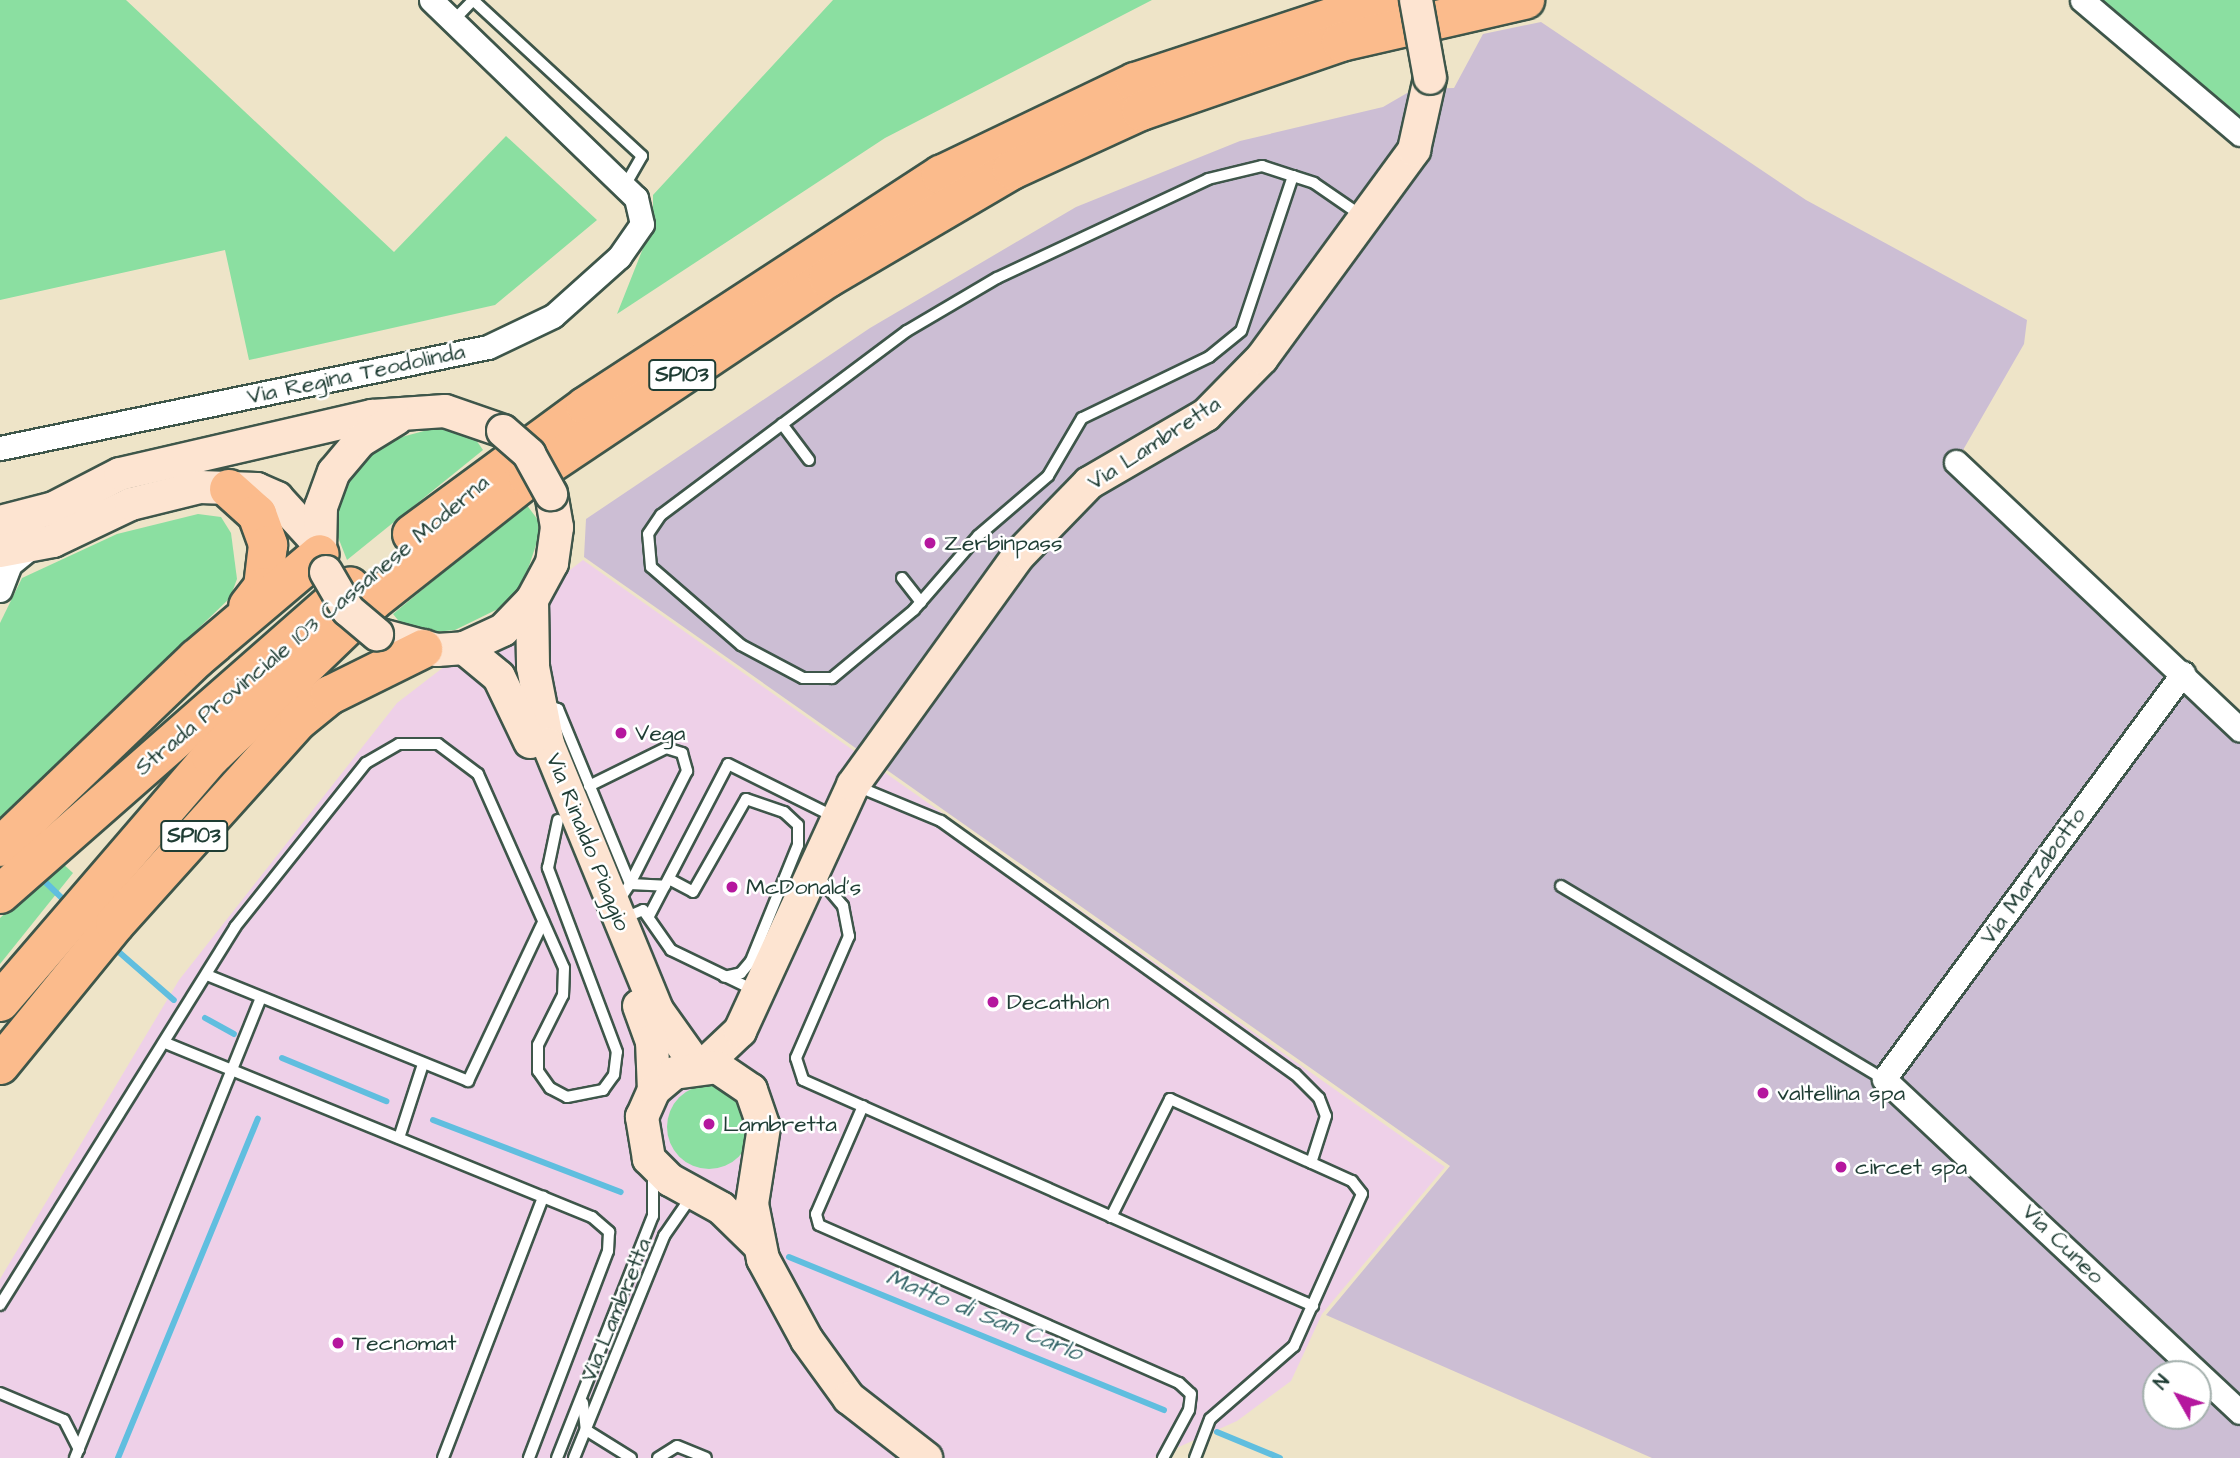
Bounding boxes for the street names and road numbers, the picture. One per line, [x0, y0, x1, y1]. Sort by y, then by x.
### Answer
street label: Via Regina Teodolinda [245, 337, 467, 411]
road number: SP103 [647, 358, 717, 392]
street label: Via Lambretta [1082, 390, 1226, 496]
street label: Strada Provinciale 103 Cassanese Moderna [129, 469, 495, 781]
street label: Via Rinaldo Piaggio [540, 749, 636, 935]
street label: Via Marzabotto [1974, 802, 2092, 950]
road number: SP103 [159, 818, 229, 854]
street label: Via Cuneo [2016, 1198, 2110, 1290]
street label: Via Lambretta [575, 1234, 657, 1386]

